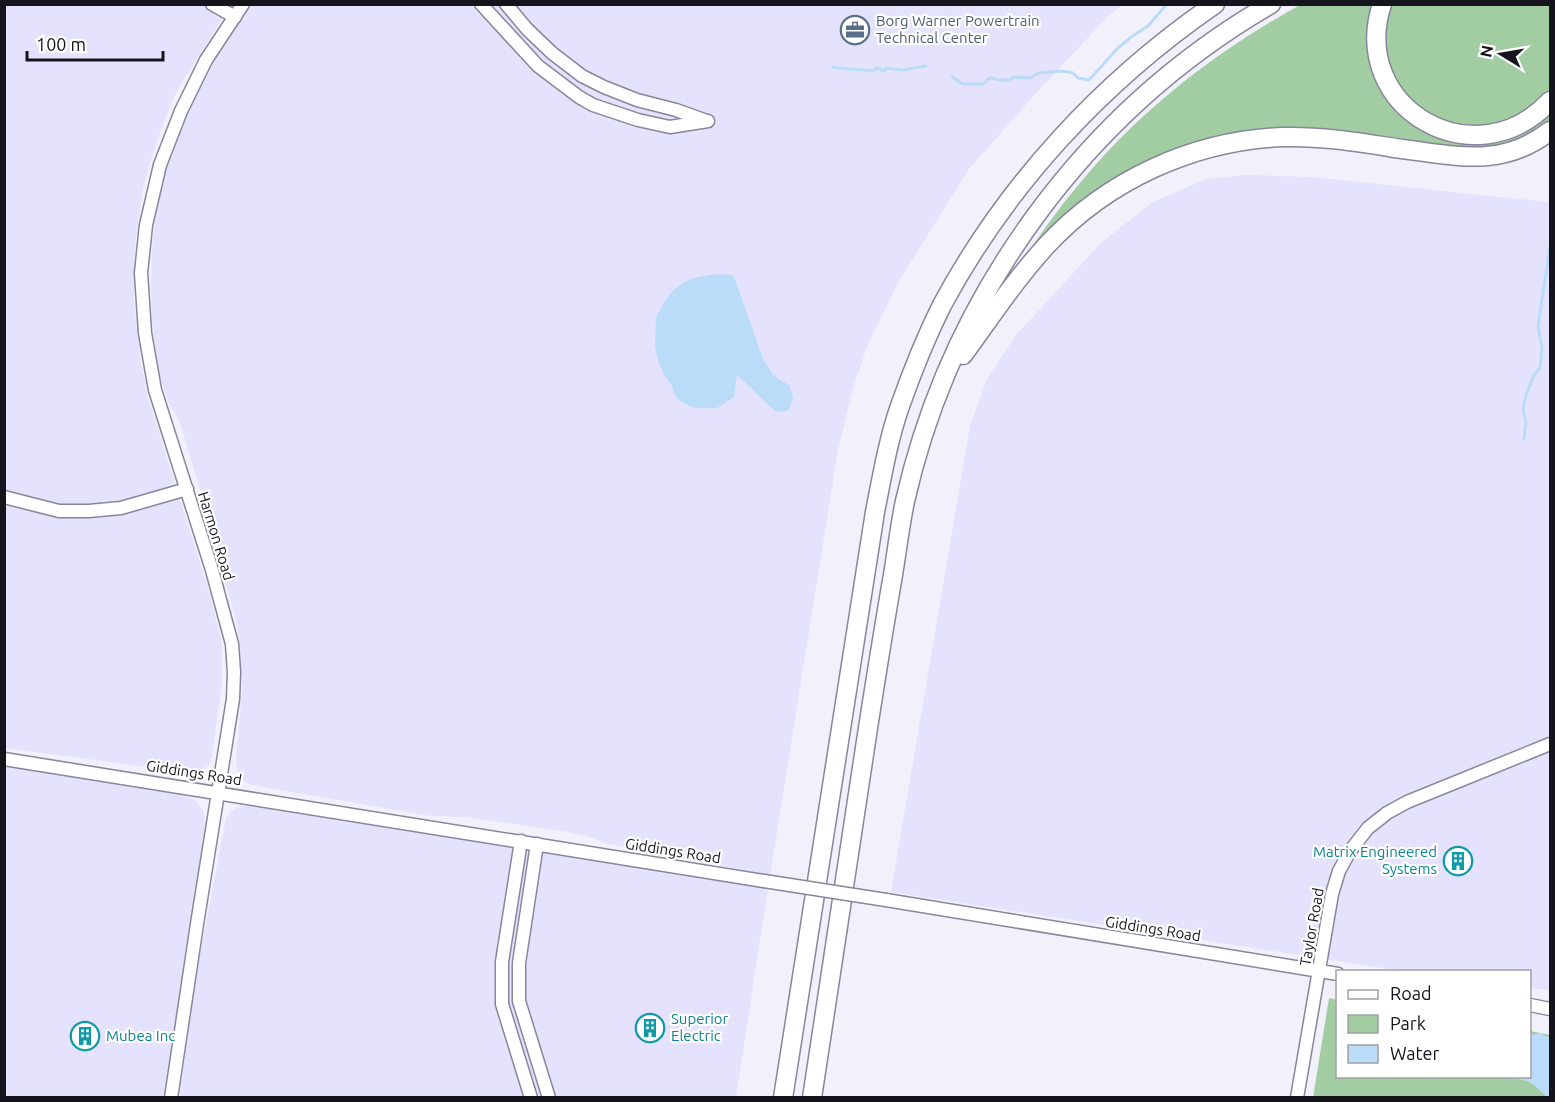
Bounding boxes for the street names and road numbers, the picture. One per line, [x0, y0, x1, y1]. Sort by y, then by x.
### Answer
street label: Harmon Road [195, 489, 238, 582]
street label: Giddings Road [145, 757, 243, 788]
street label: Giddings Road [624, 835, 722, 866]
street label: Taylor Road [1296, 886, 1327, 967]
street label: Giddings Road [1104, 913, 1202, 944]

